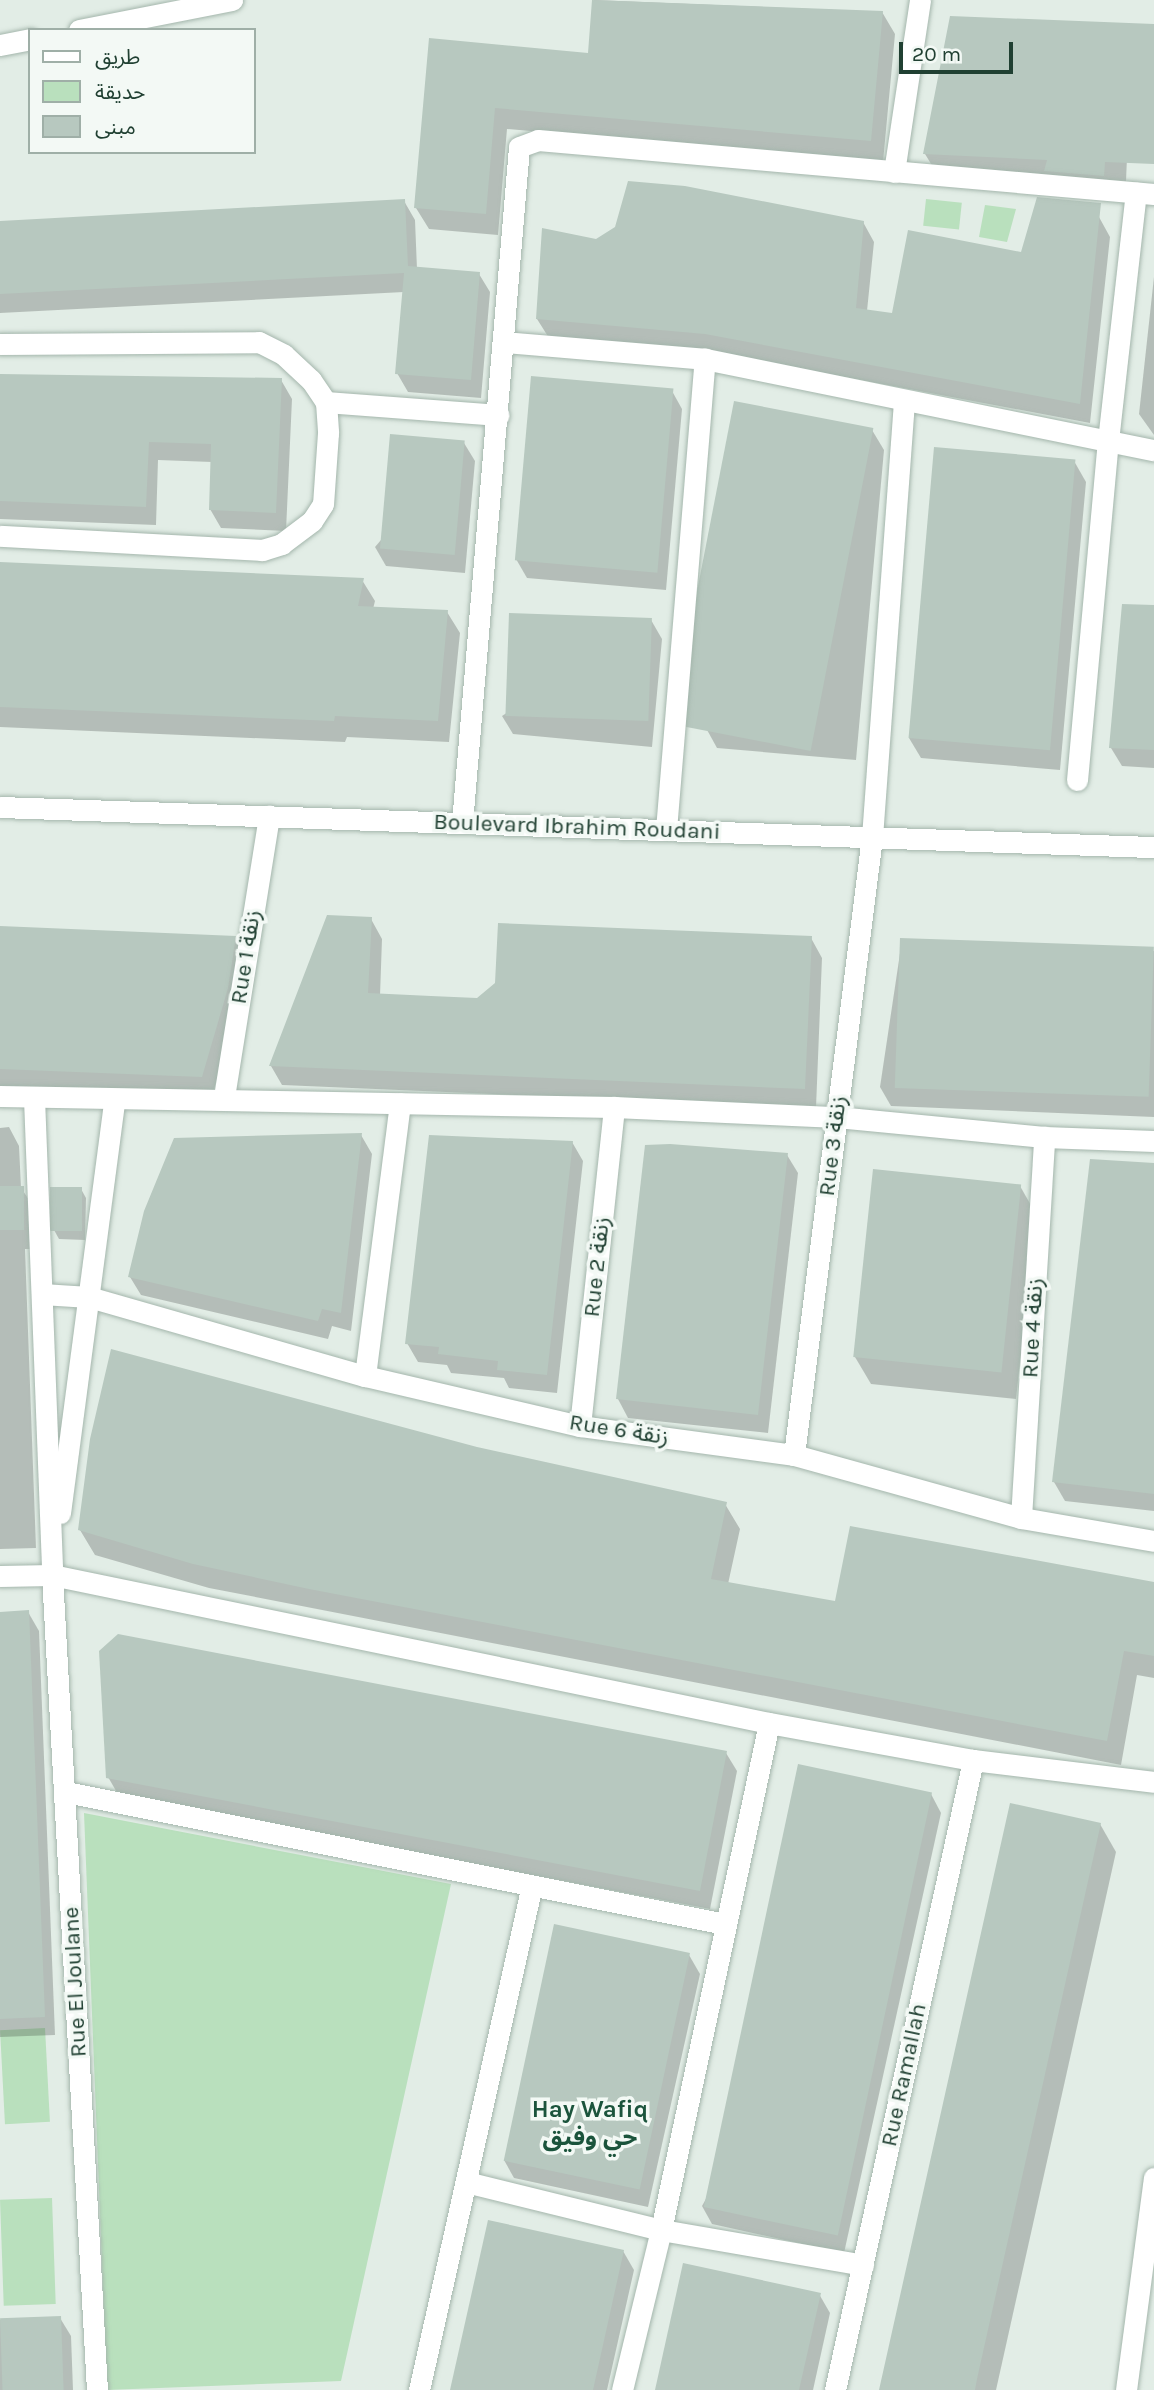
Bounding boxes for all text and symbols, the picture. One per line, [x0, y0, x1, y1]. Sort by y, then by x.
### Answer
legend [28, 28, 256, 154]
scale bar [902, 28, 1016, 72]
text: 20 m [912, 42, 961, 66]
text: طريق [95, 45, 140, 69]
text: حديقة [95, 80, 145, 104]
text: مبنى [95, 115, 136, 139]
street label: Boulevard Ibrahim Roudani [433, 808, 721, 846]
street label: Rue 1 زنقة [225, 908, 267, 1006]
street label: Rue 3 زنقة [813, 1094, 853, 1198]
street label: Rue 2 زنقة [578, 1216, 616, 1318]
street label: Rue 4 زنقة [1017, 1277, 1049, 1379]
street label: Rue 6 زنقة [567, 1409, 671, 1451]
street label: Rue El Joulane [57, 1906, 93, 2058]
street label: Rue Ramallah [875, 2001, 933, 2149]
district label: Hay Wafiq حي وفيق [532, 2096, 648, 2152]

